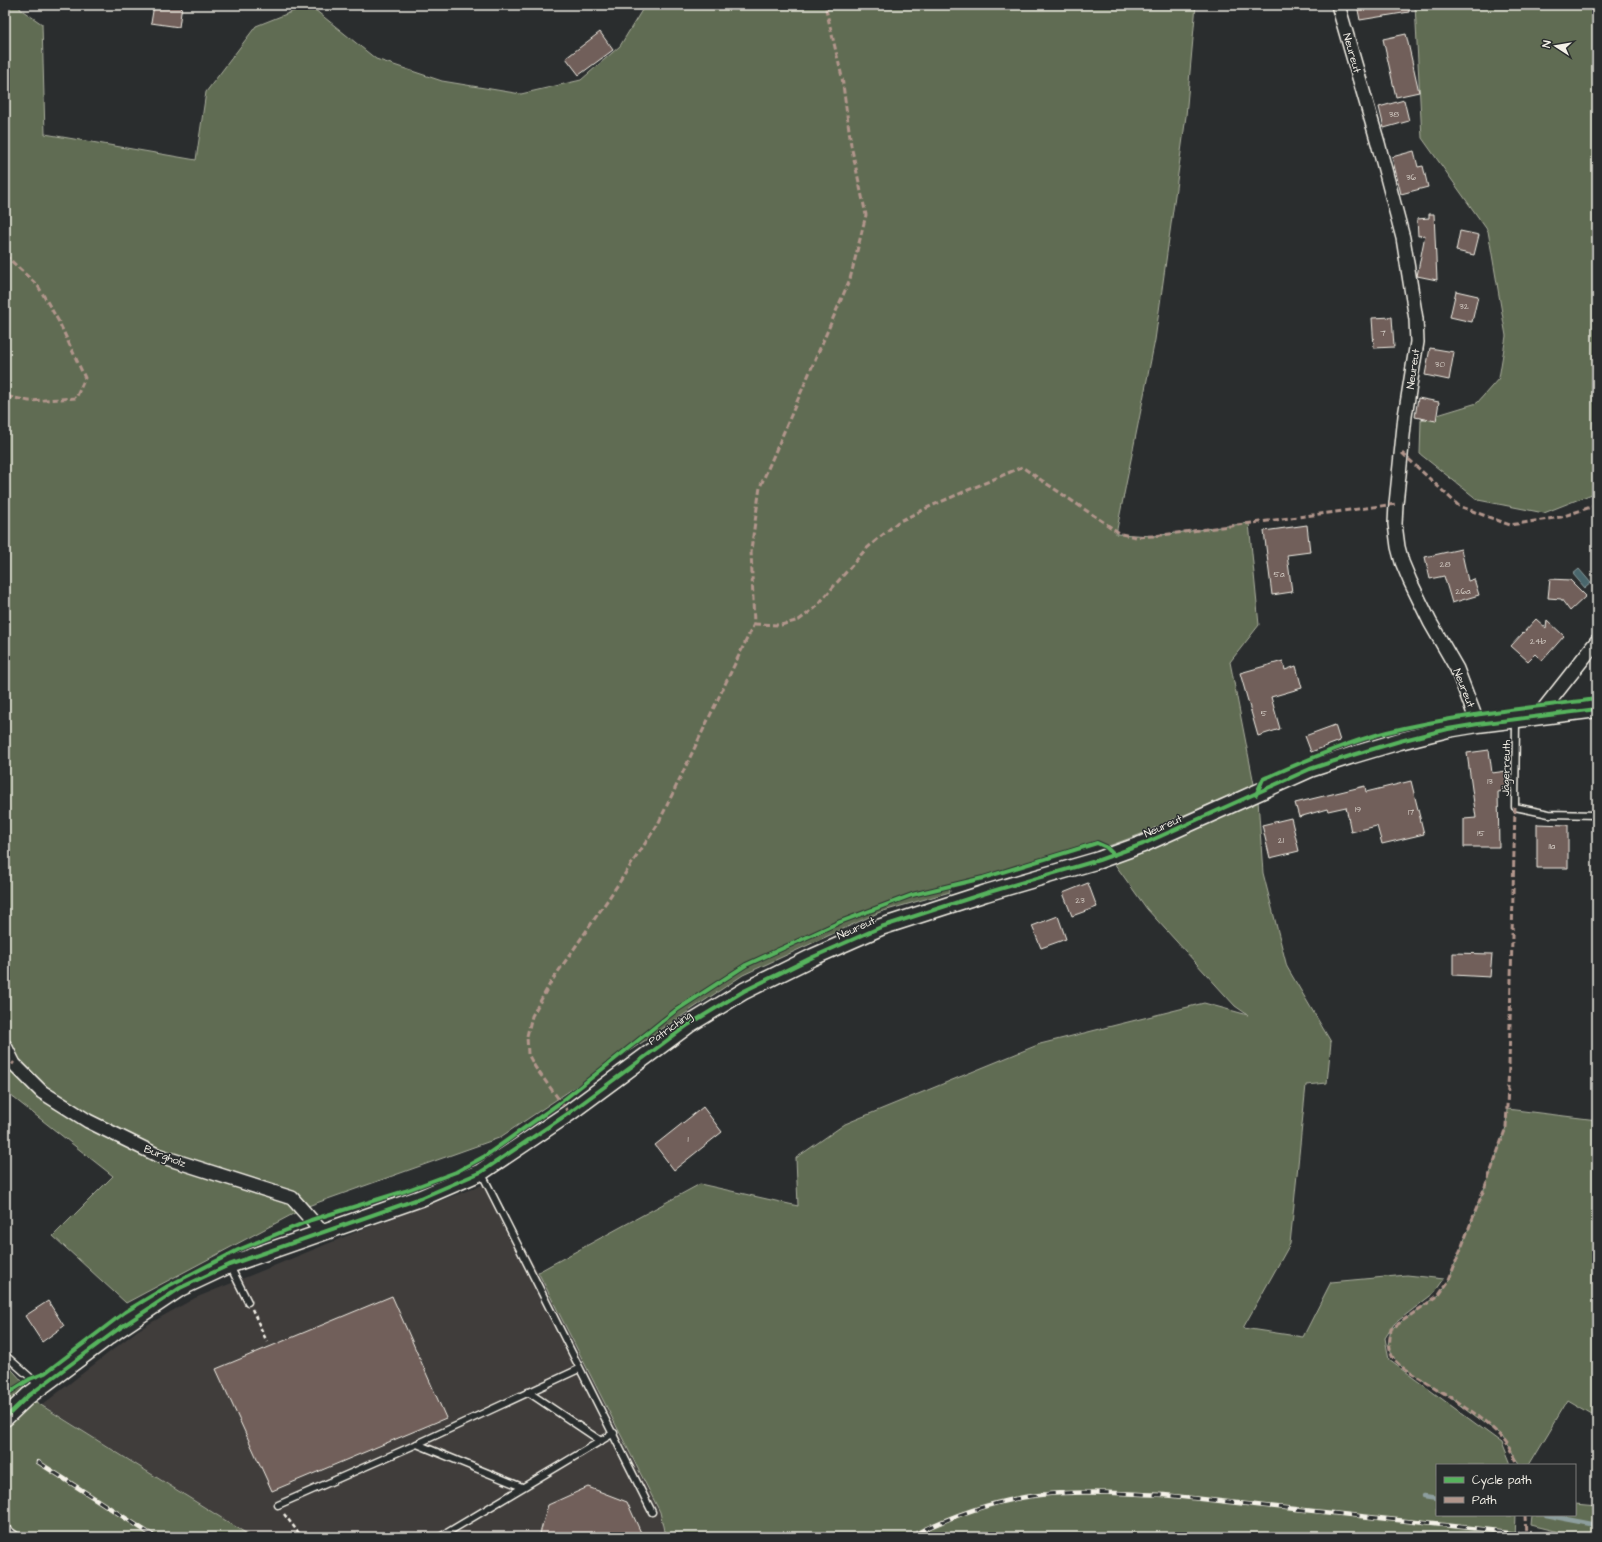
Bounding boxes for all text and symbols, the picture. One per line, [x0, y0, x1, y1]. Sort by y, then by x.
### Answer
north arrow [1536, 26, 1576, 66]
street label: Neureut [1339, 31, 1365, 75]
text: N [1539, 39, 1555, 49]
house number: 38 [1389, 108, 1399, 121]
house number: 36 [1406, 171, 1416, 184]
house number: 32 [1459, 300, 1470, 313]
house number: 7 [1380, 327, 1386, 340]
street label: Neureut [1403, 347, 1423, 390]
house number: 30 [1435, 358, 1445, 371]
house number: 28 [1440, 558, 1451, 571]
house number: 5a [1274, 568, 1285, 581]
house number: 26a [1455, 585, 1471, 598]
house number: 24b [1530, 635, 1546, 648]
street label: Neureut [1449, 666, 1479, 710]
house number: 5 [1261, 707, 1268, 720]
street label: Jägerreuth [1498, 739, 1515, 796]
house number: 13 [1487, 775, 1493, 788]
house number: 19 [1355, 803, 1361, 816]
house number: 17 [1408, 806, 1415, 819]
street label: Neureut [1141, 811, 1185, 841]
house number: 15 [1477, 827, 1485, 840]
house number: 21 [1278, 834, 1284, 847]
house number: 11a [1549, 840, 1556, 853]
house number: 23 [1075, 894, 1085, 907]
street label: Neureut [834, 913, 878, 943]
street label: Patriching [645, 1007, 696, 1049]
house number: 1 [687, 1133, 689, 1146]
street label: Burgholz [141, 1141, 189, 1172]
legend [1436, 1464, 1576, 1516]
text: Cycle path [1472, 1472, 1531, 1490]
text: Path [1472, 1492, 1497, 1509]

